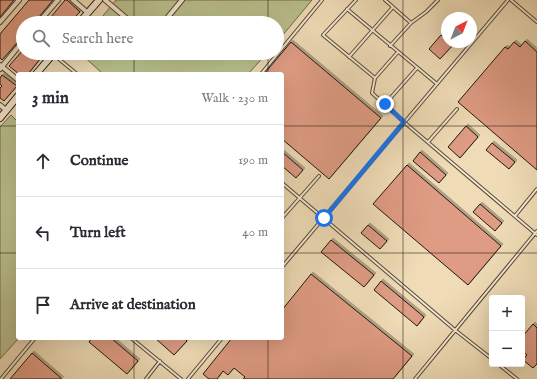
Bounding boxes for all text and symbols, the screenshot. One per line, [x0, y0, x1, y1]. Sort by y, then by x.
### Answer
north arrow [441, 12, 477, 48]
search box [16, 16, 284, 60]
icon: search [30, 27, 52, 49]
text: Search here [62, 29, 133, 48]
text: 3 min [32, 88, 69, 109]
text: Walk · 230 m [202, 90, 268, 107]
route end [376, 95, 394, 113]
icon: ahead [32, 150, 54, 172]
text: Continue [70, 151, 128, 170]
text: 190 m [238, 152, 268, 169]
route start [315, 209, 333, 227]
icon: left [32, 222, 54, 244]
text: Turn left [70, 223, 126, 242]
text: 40 m [242, 224, 268, 241]
icon: arrive [32, 294, 54, 316]
text: Arrive at destination [70, 295, 196, 314]
map controls [489, 295, 525, 367]
button: + [489, 295, 525, 331]
button: − [489, 331, 525, 367]

